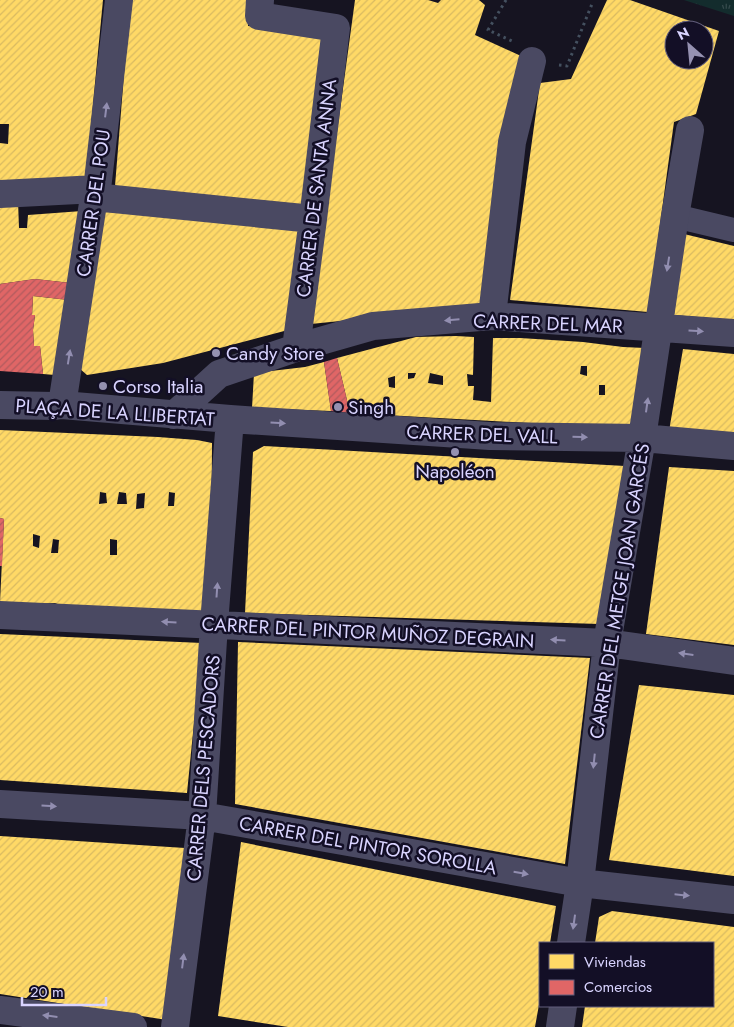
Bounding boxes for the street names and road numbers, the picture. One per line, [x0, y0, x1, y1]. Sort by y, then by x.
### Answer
street label: CARRER DE SANTA ANNA [290, 77, 343, 299]
street label: CARRER DEL POU [70, 128, 117, 278]
street label: CARRER DEL MAR [473, 307, 624, 340]
street label: PLAÇA DE LA LLIBERTAT [14, 392, 216, 433]
street label: CARRER DEL VALL [406, 418, 558, 451]
street label: CARRER DEL METGE JOAN GARCÉS [583, 441, 656, 741]
street label: CARRER DEL PINTOR MUÑOZ DEGRAIN [201, 610, 535, 655]
street label: CARRER DELS PESCADORS [180, 654, 227, 882]
street label: CARRER DEL PINTOR SOROLLA [237, 810, 499, 882]

